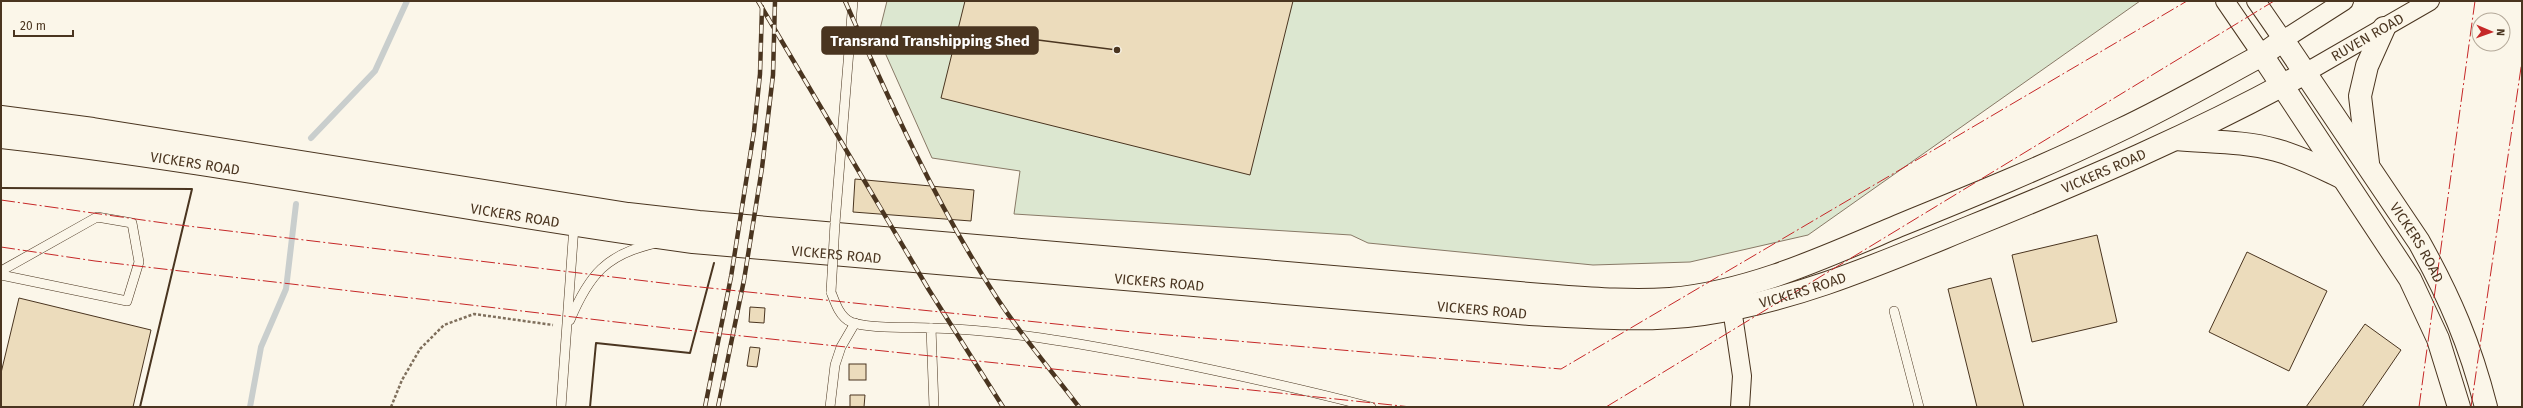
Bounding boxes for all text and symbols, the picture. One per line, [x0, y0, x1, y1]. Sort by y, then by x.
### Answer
street label: RUVEN ROAD [2328, 9, 2407, 65]
scale bar [14, 12, 73, 38]
north arrow [2471, 12, 2511, 52]
text: 20 m [20, 19, 46, 33]
callout: Transrand Transhipping Shed [822, 27, 1038, 54]
text: N [2494, 28, 2507, 36]
text: Transrand Transhipping Shed [830, 32, 1030, 50]
street label: VICKERS ROAD [2059, 145, 2149, 197]
street label: VICKERS ROAD [149, 148, 241, 178]
street label: VICKERS ROAD [2386, 199, 2447, 285]
street label: VICKERS ROAD [469, 200, 561, 231]
street label: VICKERS ROAD [791, 242, 882, 267]
street label: VICKERS ROAD [1757, 268, 1849, 311]
street label: VICKERS ROAD [1114, 270, 1205, 294]
street label: VICKERS ROAD [1436, 298, 1528, 322]

